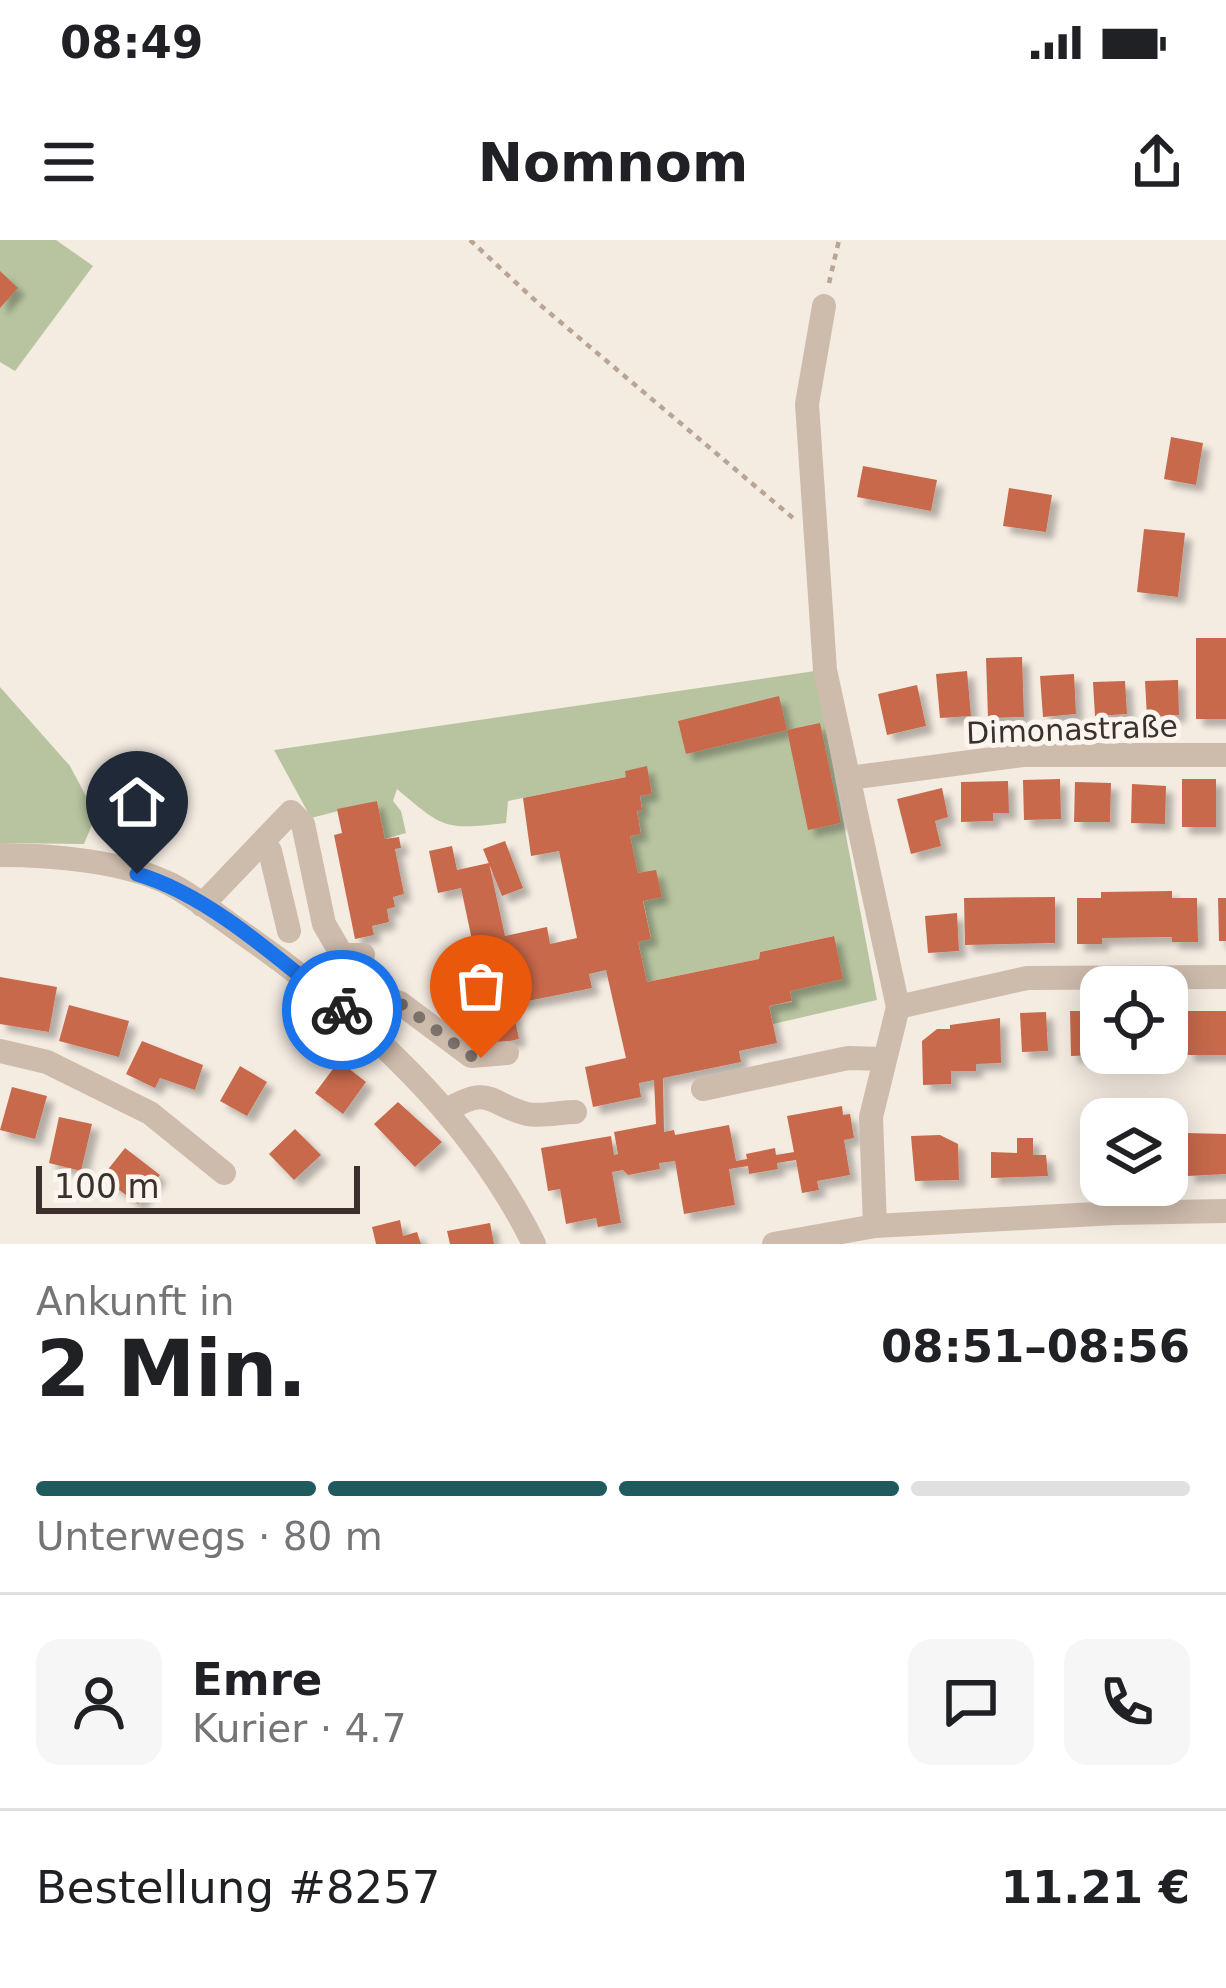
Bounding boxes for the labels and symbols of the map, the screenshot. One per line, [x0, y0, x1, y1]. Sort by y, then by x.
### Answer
street label: Dimonastraße [965, 708, 1178, 751]
pin [86, 751, 188, 874]
pin [430, 935, 532, 1058]
courier [282, 950, 402, 1070]
scale bar [36, 1160, 360, 1213]

